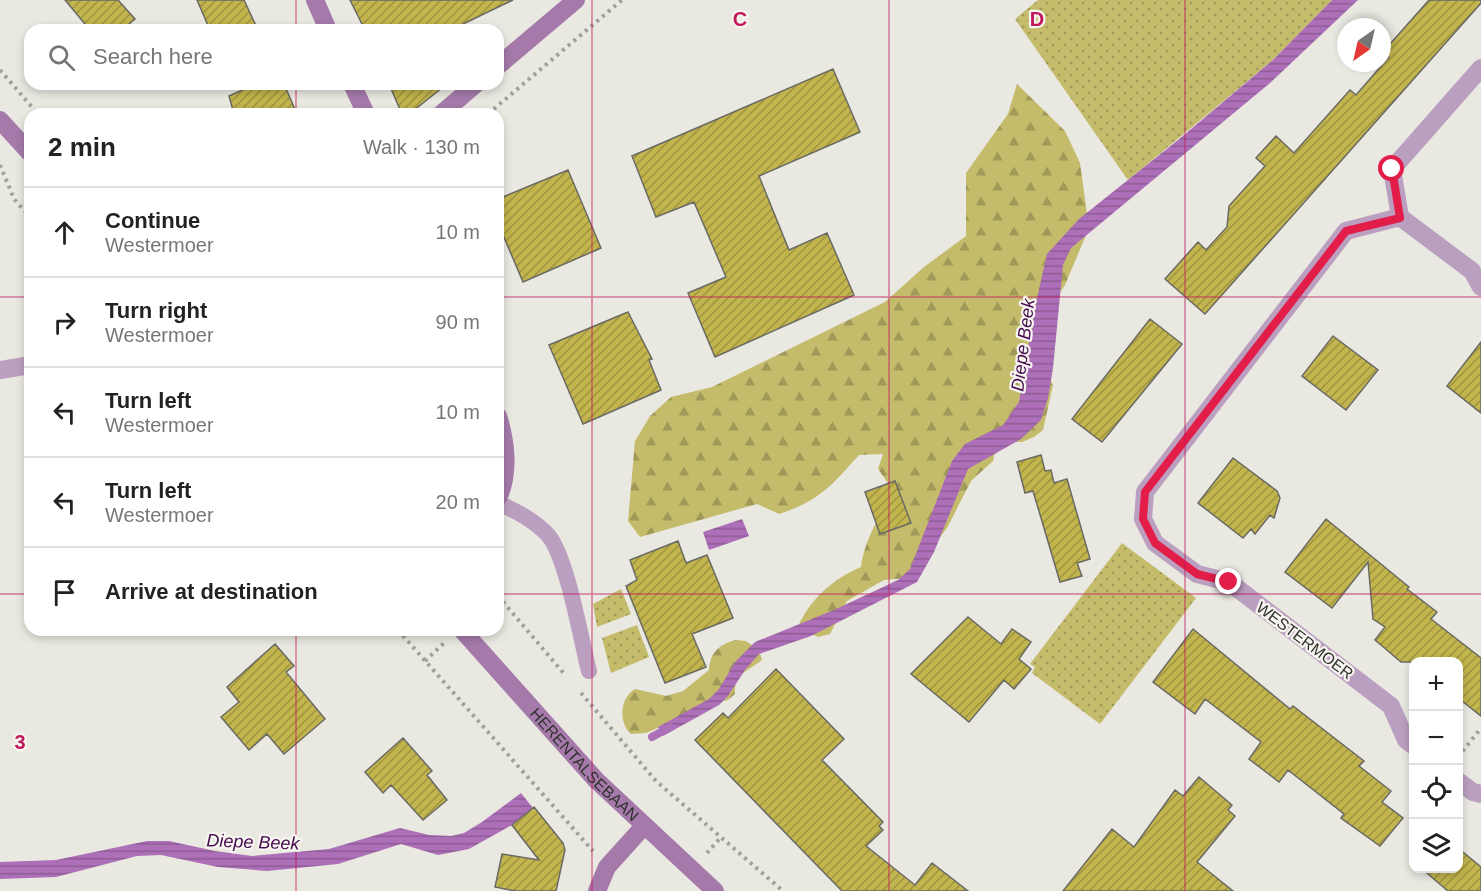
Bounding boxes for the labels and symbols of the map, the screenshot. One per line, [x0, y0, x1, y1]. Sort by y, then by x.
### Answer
text: C [733, 8, 747, 30]
text: D [1030, 8, 1044, 30]
north arrow [1337, 18, 1391, 72]
route start [1378, 155, 1404, 181]
water label: Diepe Beek [1007, 297, 1039, 392]
route end [1215, 568, 1241, 594]
street label: WESTERMOER [1253, 599, 1356, 682]
street label: HERENTALSEBAAN [527, 705, 642, 824]
text: 3 [14, 731, 26, 753]
water label: Diepe Beek [206, 830, 301, 854]

